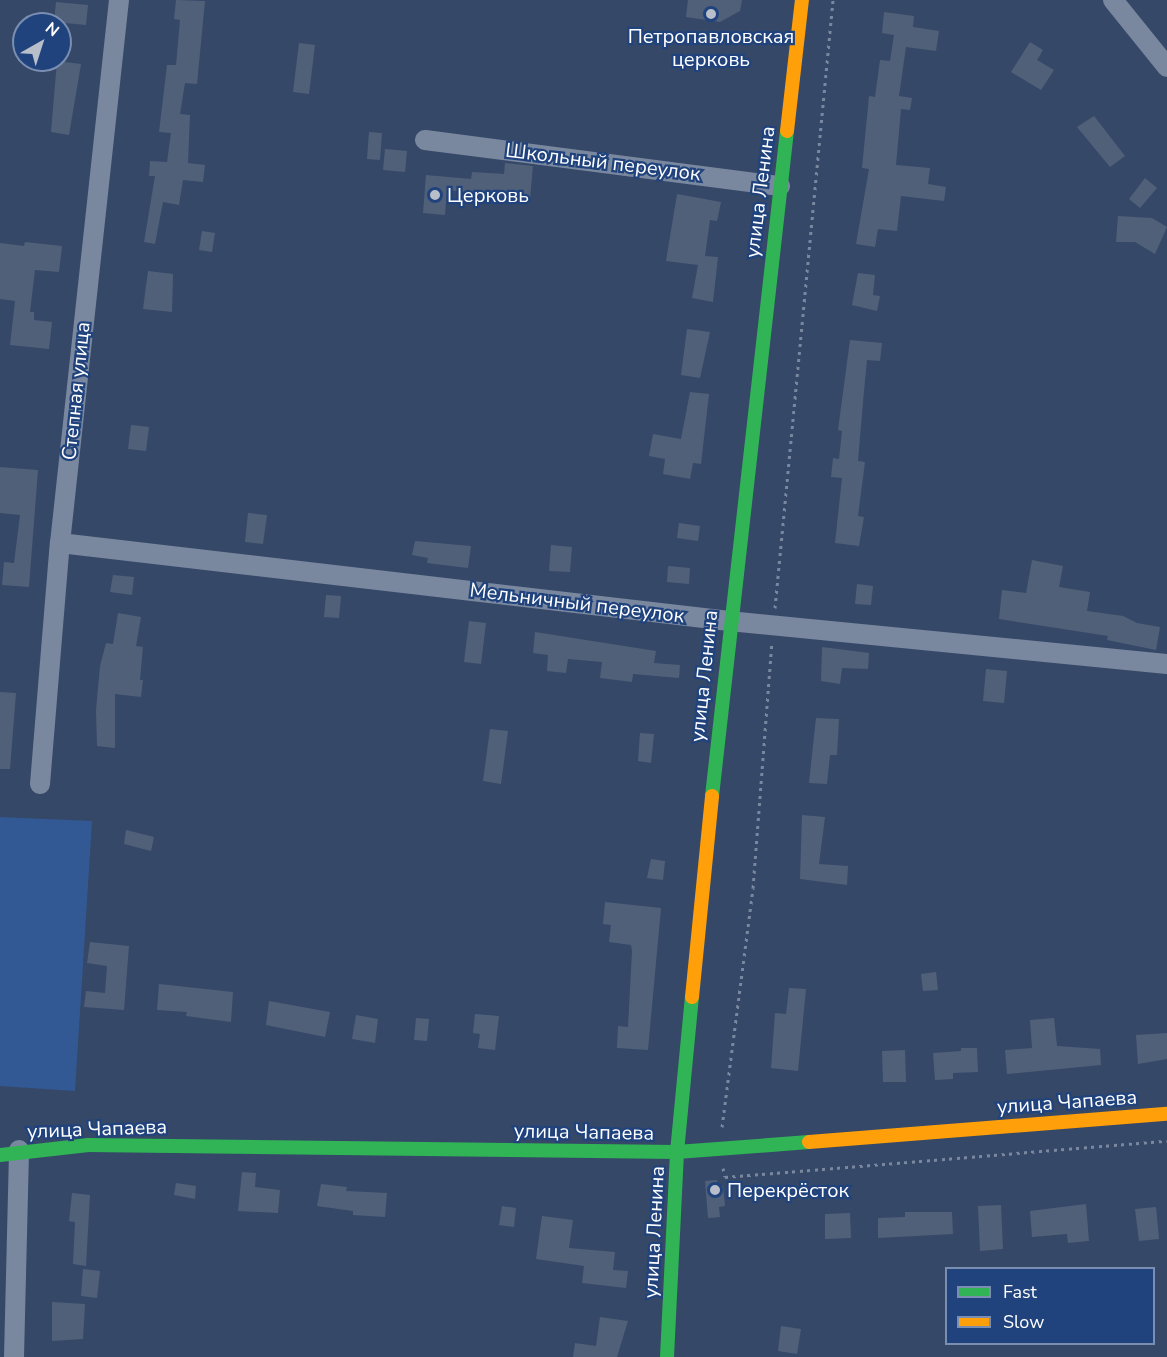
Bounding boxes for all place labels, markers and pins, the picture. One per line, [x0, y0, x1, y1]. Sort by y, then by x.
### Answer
marker: Петропавловская церковь [704, 7, 718, 21]
place label: Петропавловская церковь [628, 24, 794, 71]
place label: Церковь [447, 183, 529, 207]
marker: Церковь [428, 188, 442, 202]
place label: Перекрёсток [727, 1178, 849, 1202]
marker: Перекрёсток [708, 1183, 722, 1197]

